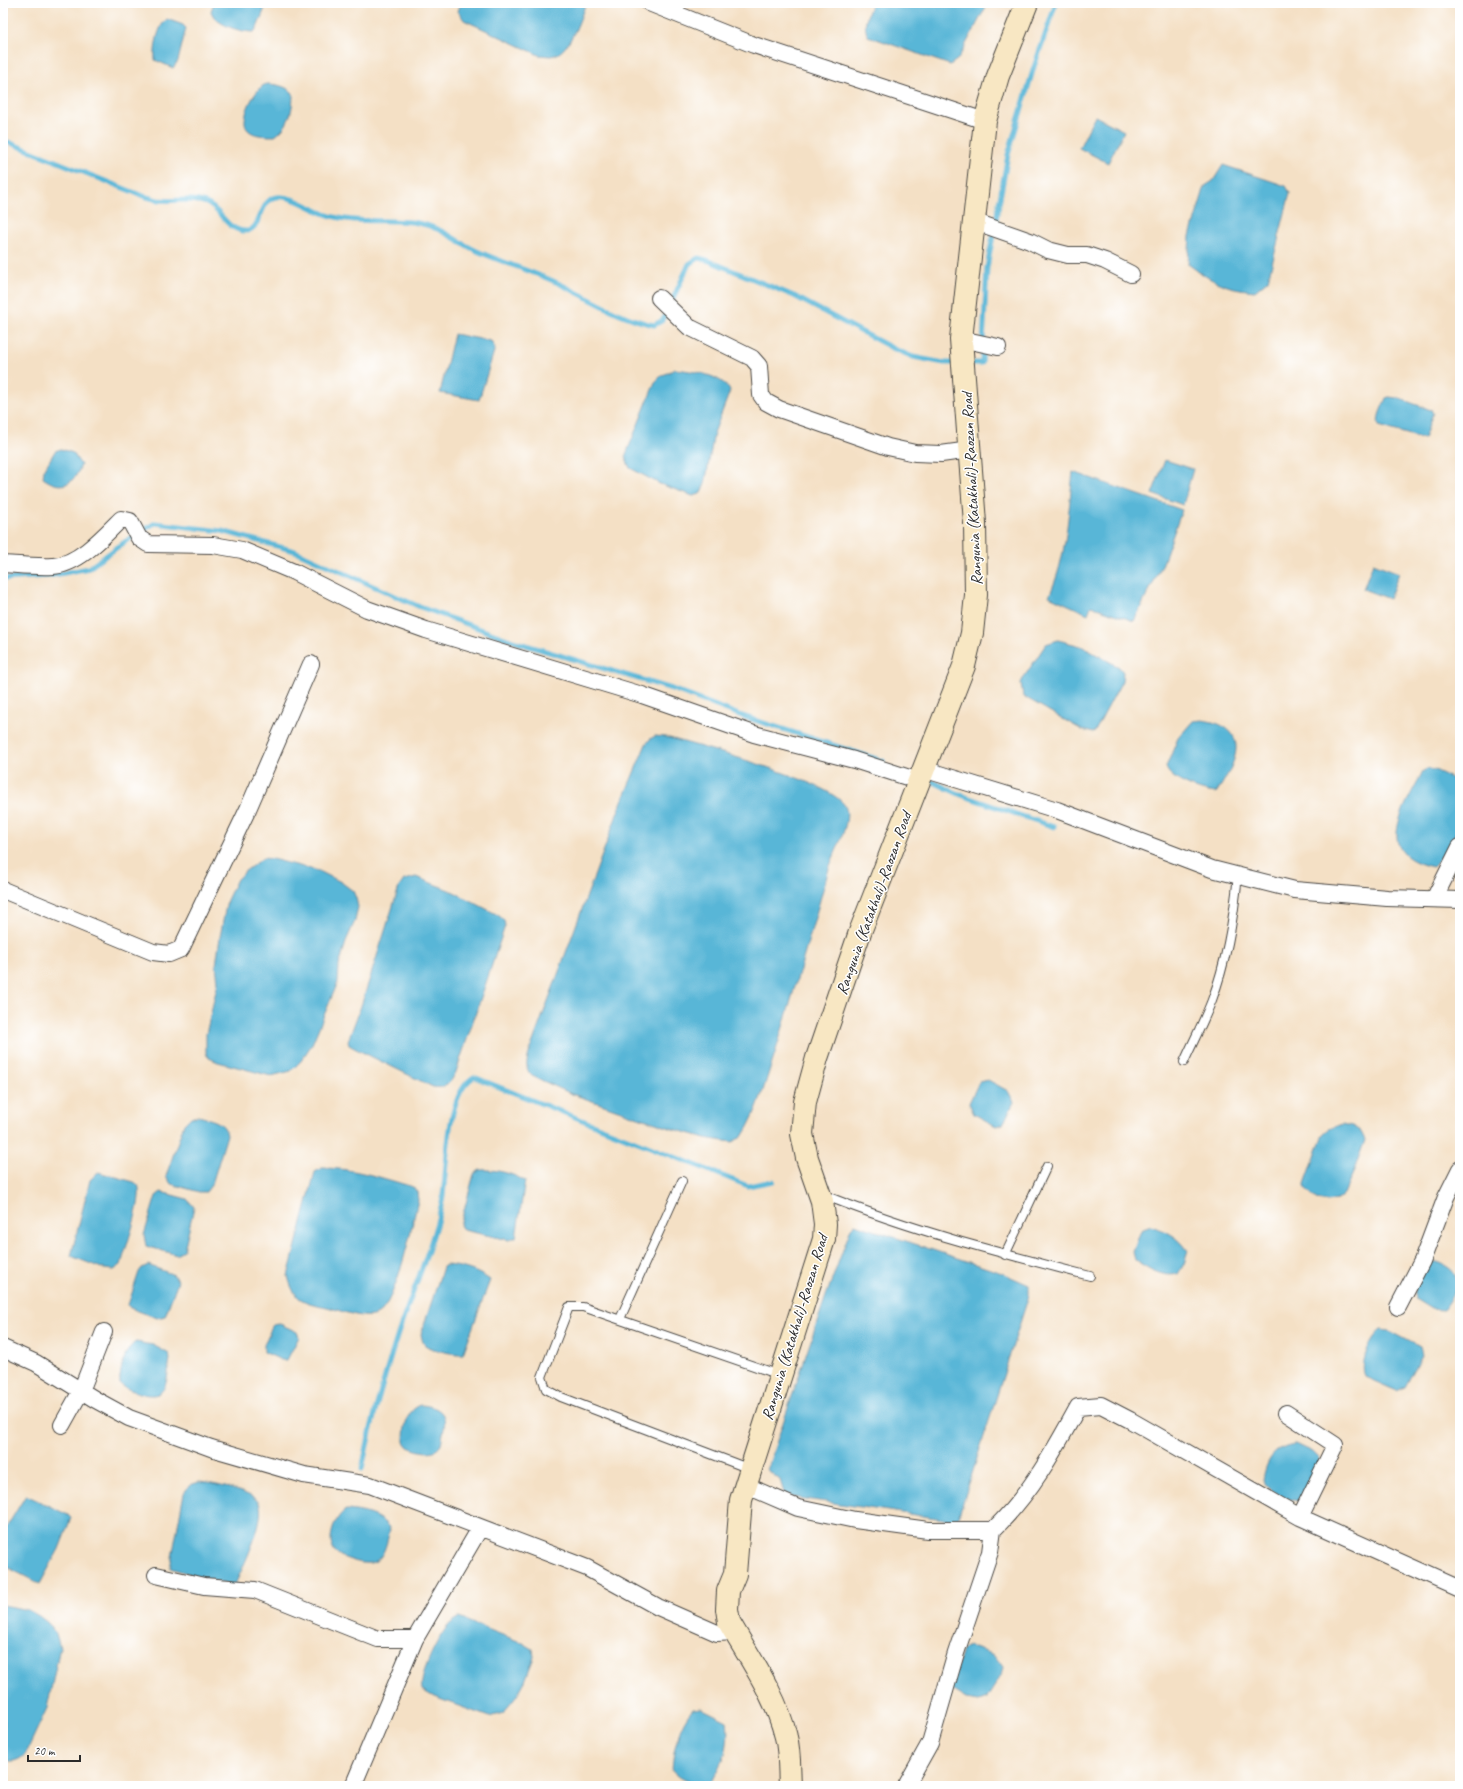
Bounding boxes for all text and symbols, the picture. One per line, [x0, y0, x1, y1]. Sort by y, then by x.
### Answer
street label: Rangunia (Katakhali)-Raozan Road [957, 389, 987, 586]
street label: Rangunia (Katakhali)-Raozan Road [832, 807, 917, 997]
street label: Rangunia (Katakhali)-Raozan Road [757, 1230, 834, 1422]
scale bar [28, 1737, 80, 1763]
text: 20 m [34, 1743, 56, 1759]

